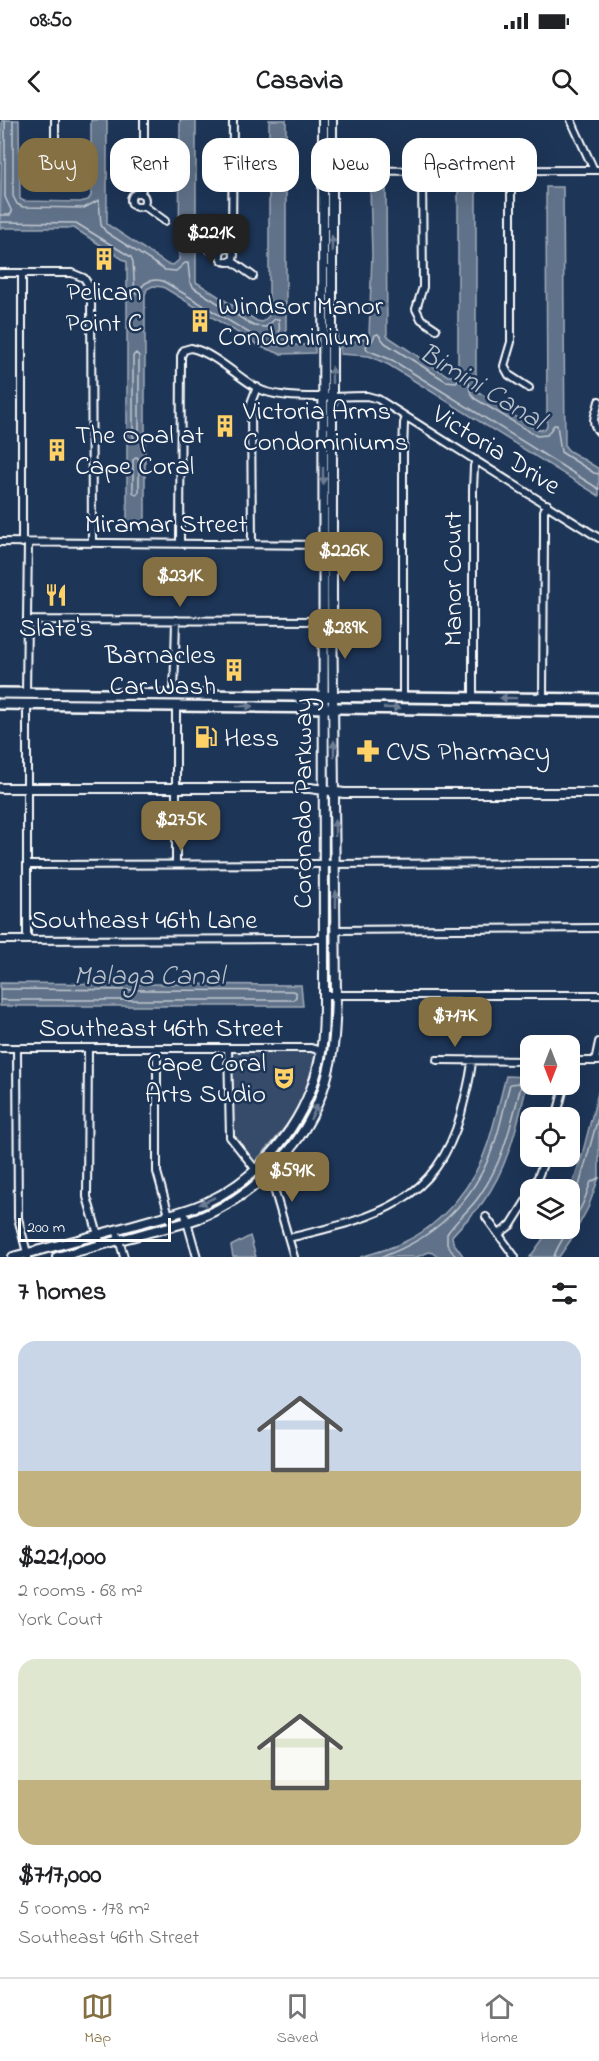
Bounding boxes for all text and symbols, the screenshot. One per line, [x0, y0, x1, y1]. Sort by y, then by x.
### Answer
text: 08:50 [30, 5, 72, 37]
text: Casavia [256, 62, 343, 101]
icon: back [18, 65, 51, 98]
icon: search [548, 65, 581, 98]
chip: Buy [18, 138, 98, 192]
chip: Rent [110, 138, 190, 192]
chip: Filters [202, 138, 299, 192]
chip: New [311, 138, 390, 192]
chip: Apartment [402, 138, 537, 192]
pin: $221K [169, 214, 253, 265]
text: $221K [187, 219, 235, 248]
one-way arrow [327, 234, 337, 253]
building icon: Pelican Point C [91, 246, 117, 272]
place label: Pelican Point C [66, 274, 142, 344]
place label: Windsor Manor Condominium [218, 288, 384, 358]
building icon: Windsor Manor Condominium [187, 308, 213, 334]
water label: Bimini Canal [410, 334, 555, 443]
one-way arrow [327, 366, 337, 385]
place label: Victoria Arms Condominiums [242, 393, 408, 463]
street label: Victoria Drive [423, 396, 568, 507]
building icon: Victoria Arms Condominiums [212, 413, 238, 439]
place label: The Opal at Cape Coral [75, 417, 204, 487]
building icon: The Opal at Cape Coral [44, 437, 70, 463]
one-way arrow [318, 467, 328, 486]
street label: Miramar Street [85, 506, 247, 545]
street label: Manor Court [435, 511, 474, 647]
pin: $226K [302, 532, 386, 583]
text: $226K [319, 537, 369, 566]
pin: $231K [138, 557, 222, 608]
text: $231K [157, 562, 203, 591]
restaurant icon: Slate's [43, 582, 69, 608]
pin: $289K [303, 609, 387, 660]
place label: Slate's [19, 610, 93, 649]
text: $289K [322, 614, 368, 643]
place label: Barnacles Car Wash [104, 637, 216, 707]
building icon: Barnacles Car Wash [221, 657, 247, 683]
one-way arrow [499, 693, 518, 703]
street label: Coronado Parkway [285, 697, 324, 909]
one-way arrow [235, 701, 254, 711]
one-way arrow [383, 703, 402, 713]
place label: Hess [224, 720, 279, 759]
fuel station icon: Hess [193, 724, 219, 750]
place label: CVS Pharmacy [386, 734, 550, 773]
pharmacy icon: CVS Pharmacy [355, 738, 381, 764]
one-way arrow [329, 740, 339, 759]
pin: $275K [139, 801, 223, 852]
text: $275K [155, 806, 207, 835]
one-way arrow [330, 818, 340, 837]
one-way arrow [331, 889, 341, 908]
street label: Southeast 46th Lane [31, 902, 258, 941]
water label: Malaga Canal [74, 957, 228, 998]
pin: $717K [413, 997, 497, 1048]
text: $717K [433, 1002, 477, 1031]
street label: Southeast 46th Street [39, 1010, 283, 1049]
north arrow [520, 1035, 580, 1095]
map controls [520, 1035, 580, 1239]
place label: Cape Coral Arts Sudio [145, 1045, 266, 1115]
theatre icon: Cape Coral Arts Sudio [271, 1065, 297, 1091]
one-way arrow [309, 1103, 318, 1120]
button: locate [520, 1107, 580, 1167]
pin: $591K [250, 1152, 334, 1203]
text: $591K [269, 1157, 315, 1186]
button: layers [520, 1179, 580, 1239]
one-way arrow [199, 1197, 216, 1206]
scale bar [18, 1215, 171, 1242]
text: 200 m [27, 1216, 65, 1240]
text: 7 homes [18, 1274, 106, 1312]
icon: filters [548, 1277, 581, 1310]
icon: home [246, 1380, 354, 1488]
text: $221,000 [18, 1539, 106, 1577]
text: 2 rooms · 68 m² [18, 1577, 143, 1606]
text: York Court [18, 1606, 103, 1635]
icon: home [246, 1698, 354, 1806]
text: $717,000 [18, 1857, 102, 1895]
text: 5 rooms · 178 m² [18, 1895, 150, 1924]
text: Southeast 46th Street [18, 1924, 199, 1953]
tab: Map [81, 1990, 114, 2050]
tab: Saved [277, 1990, 318, 2050]
tab: Home [481, 1990, 518, 2050]

